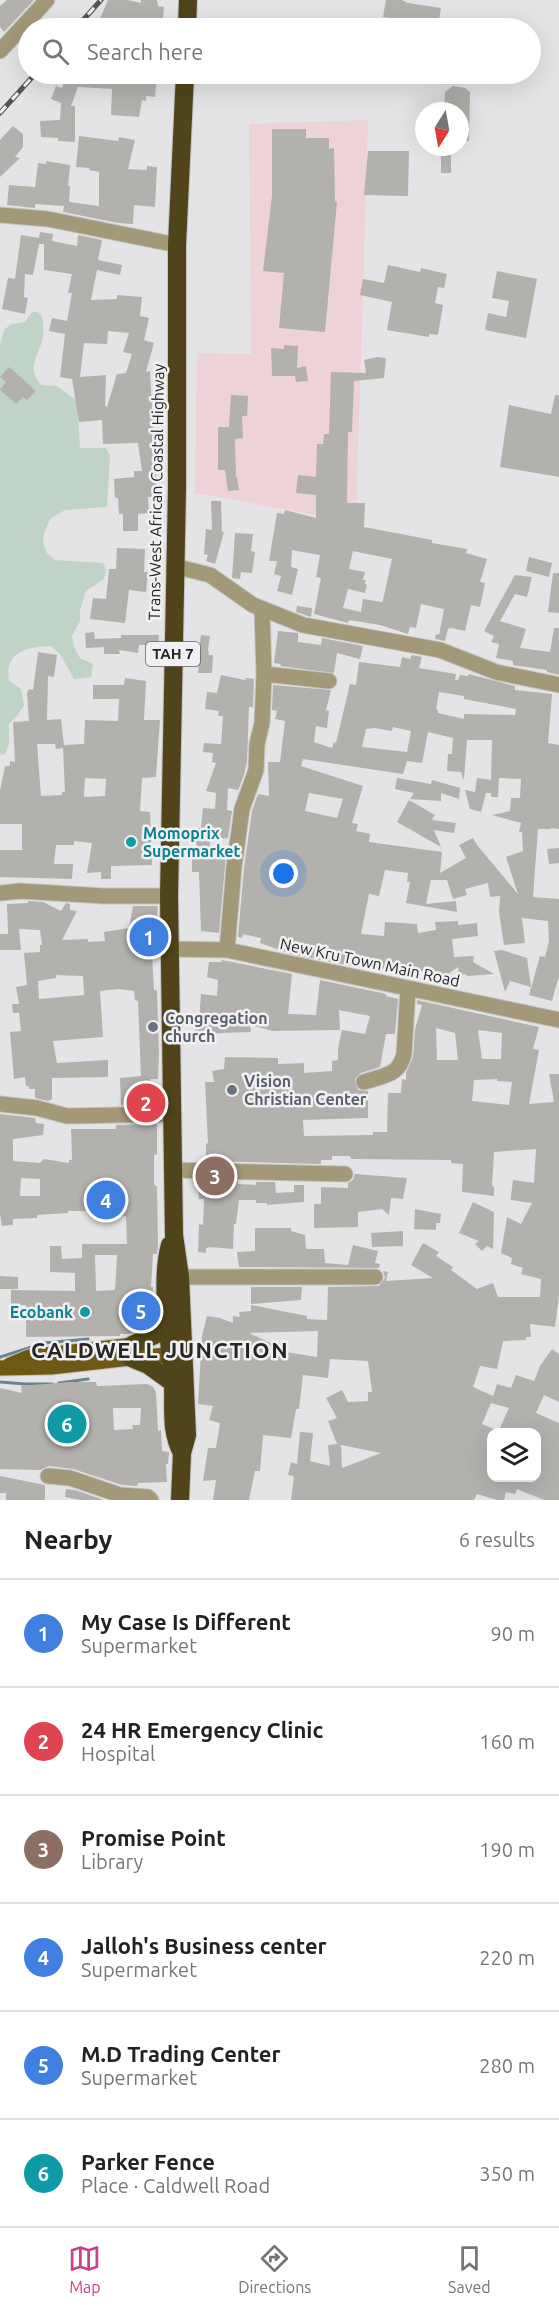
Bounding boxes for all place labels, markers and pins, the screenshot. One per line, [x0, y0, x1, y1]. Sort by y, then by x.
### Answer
place label: Momoprix Supermarket [143, 824, 241, 860]
marker: Momoprix Supermarket [124, 835, 138, 849]
pin: 1 [130, 914, 168, 960]
place label: Congregation church [165, 1009, 268, 1045]
marker: Congregation church [146, 1020, 160, 1034]
place label: Vision Christian Center [244, 1072, 367, 1108]
pin: 2 [126, 1080, 166, 1126]
marker: Vision Christian Center [225, 1083, 239, 1097]
pin: 3 [196, 1154, 234, 1198]
pin: 4 [86, 1178, 126, 1222]
pin: 5 [122, 1288, 160, 1334]
place label: Ecobank [10, 1303, 73, 1321]
marker: Ecobank [78, 1305, 92, 1319]
pin: 6 [48, 1402, 86, 1446]

